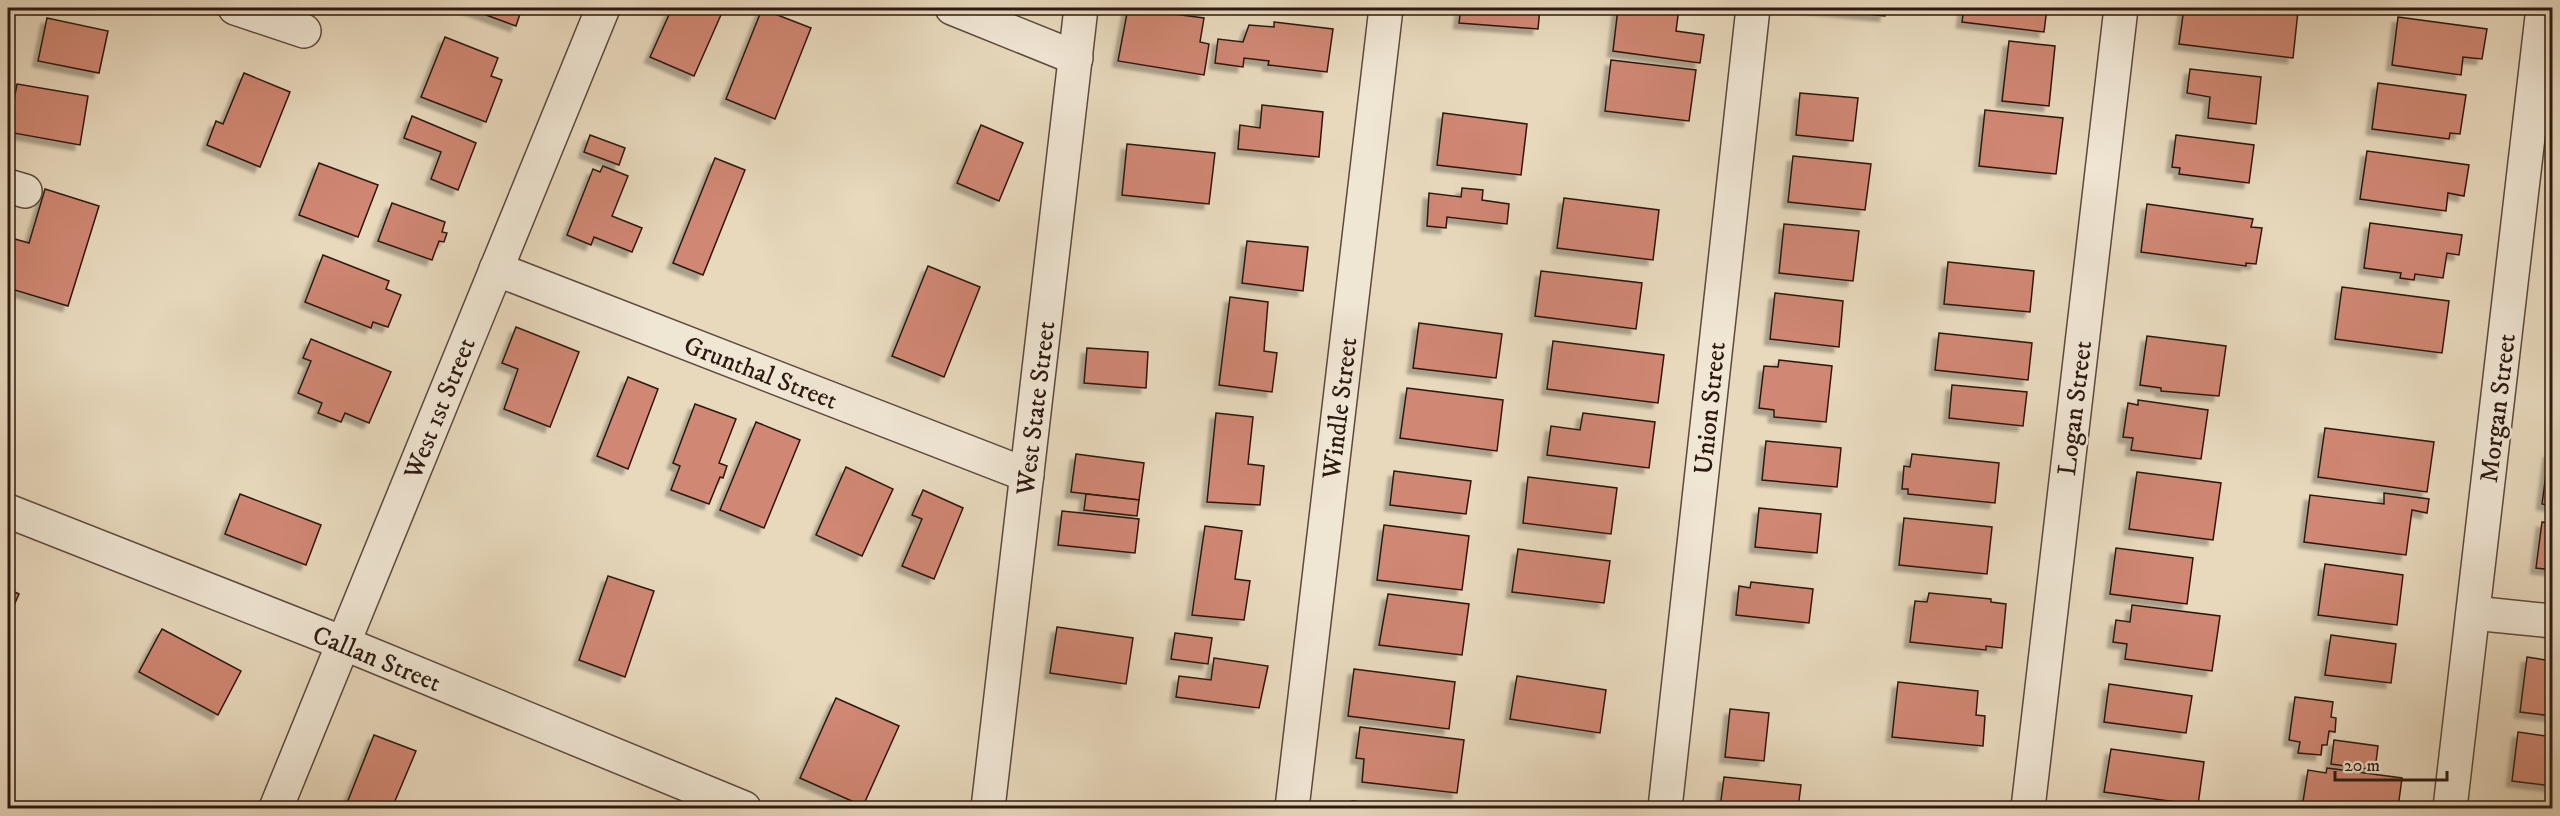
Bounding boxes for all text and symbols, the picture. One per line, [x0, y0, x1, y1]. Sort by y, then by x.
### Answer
street label: West State Street [1009, 319, 1064, 498]
street label: Grunthal Street [679, 329, 842, 418]
street label: Morgan Street [2473, 332, 2524, 485]
street label: West 1st Street [397, 333, 484, 485]
street label: Windle Street [1315, 335, 1366, 482]
street label: Logan Street [2051, 339, 2100, 478]
street label: Union Street [1687, 340, 1734, 476]
street label: Callan Street [307, 619, 446, 700]
scale bar [2335, 744, 2448, 782]
text: 20 m [2344, 755, 2380, 777]

